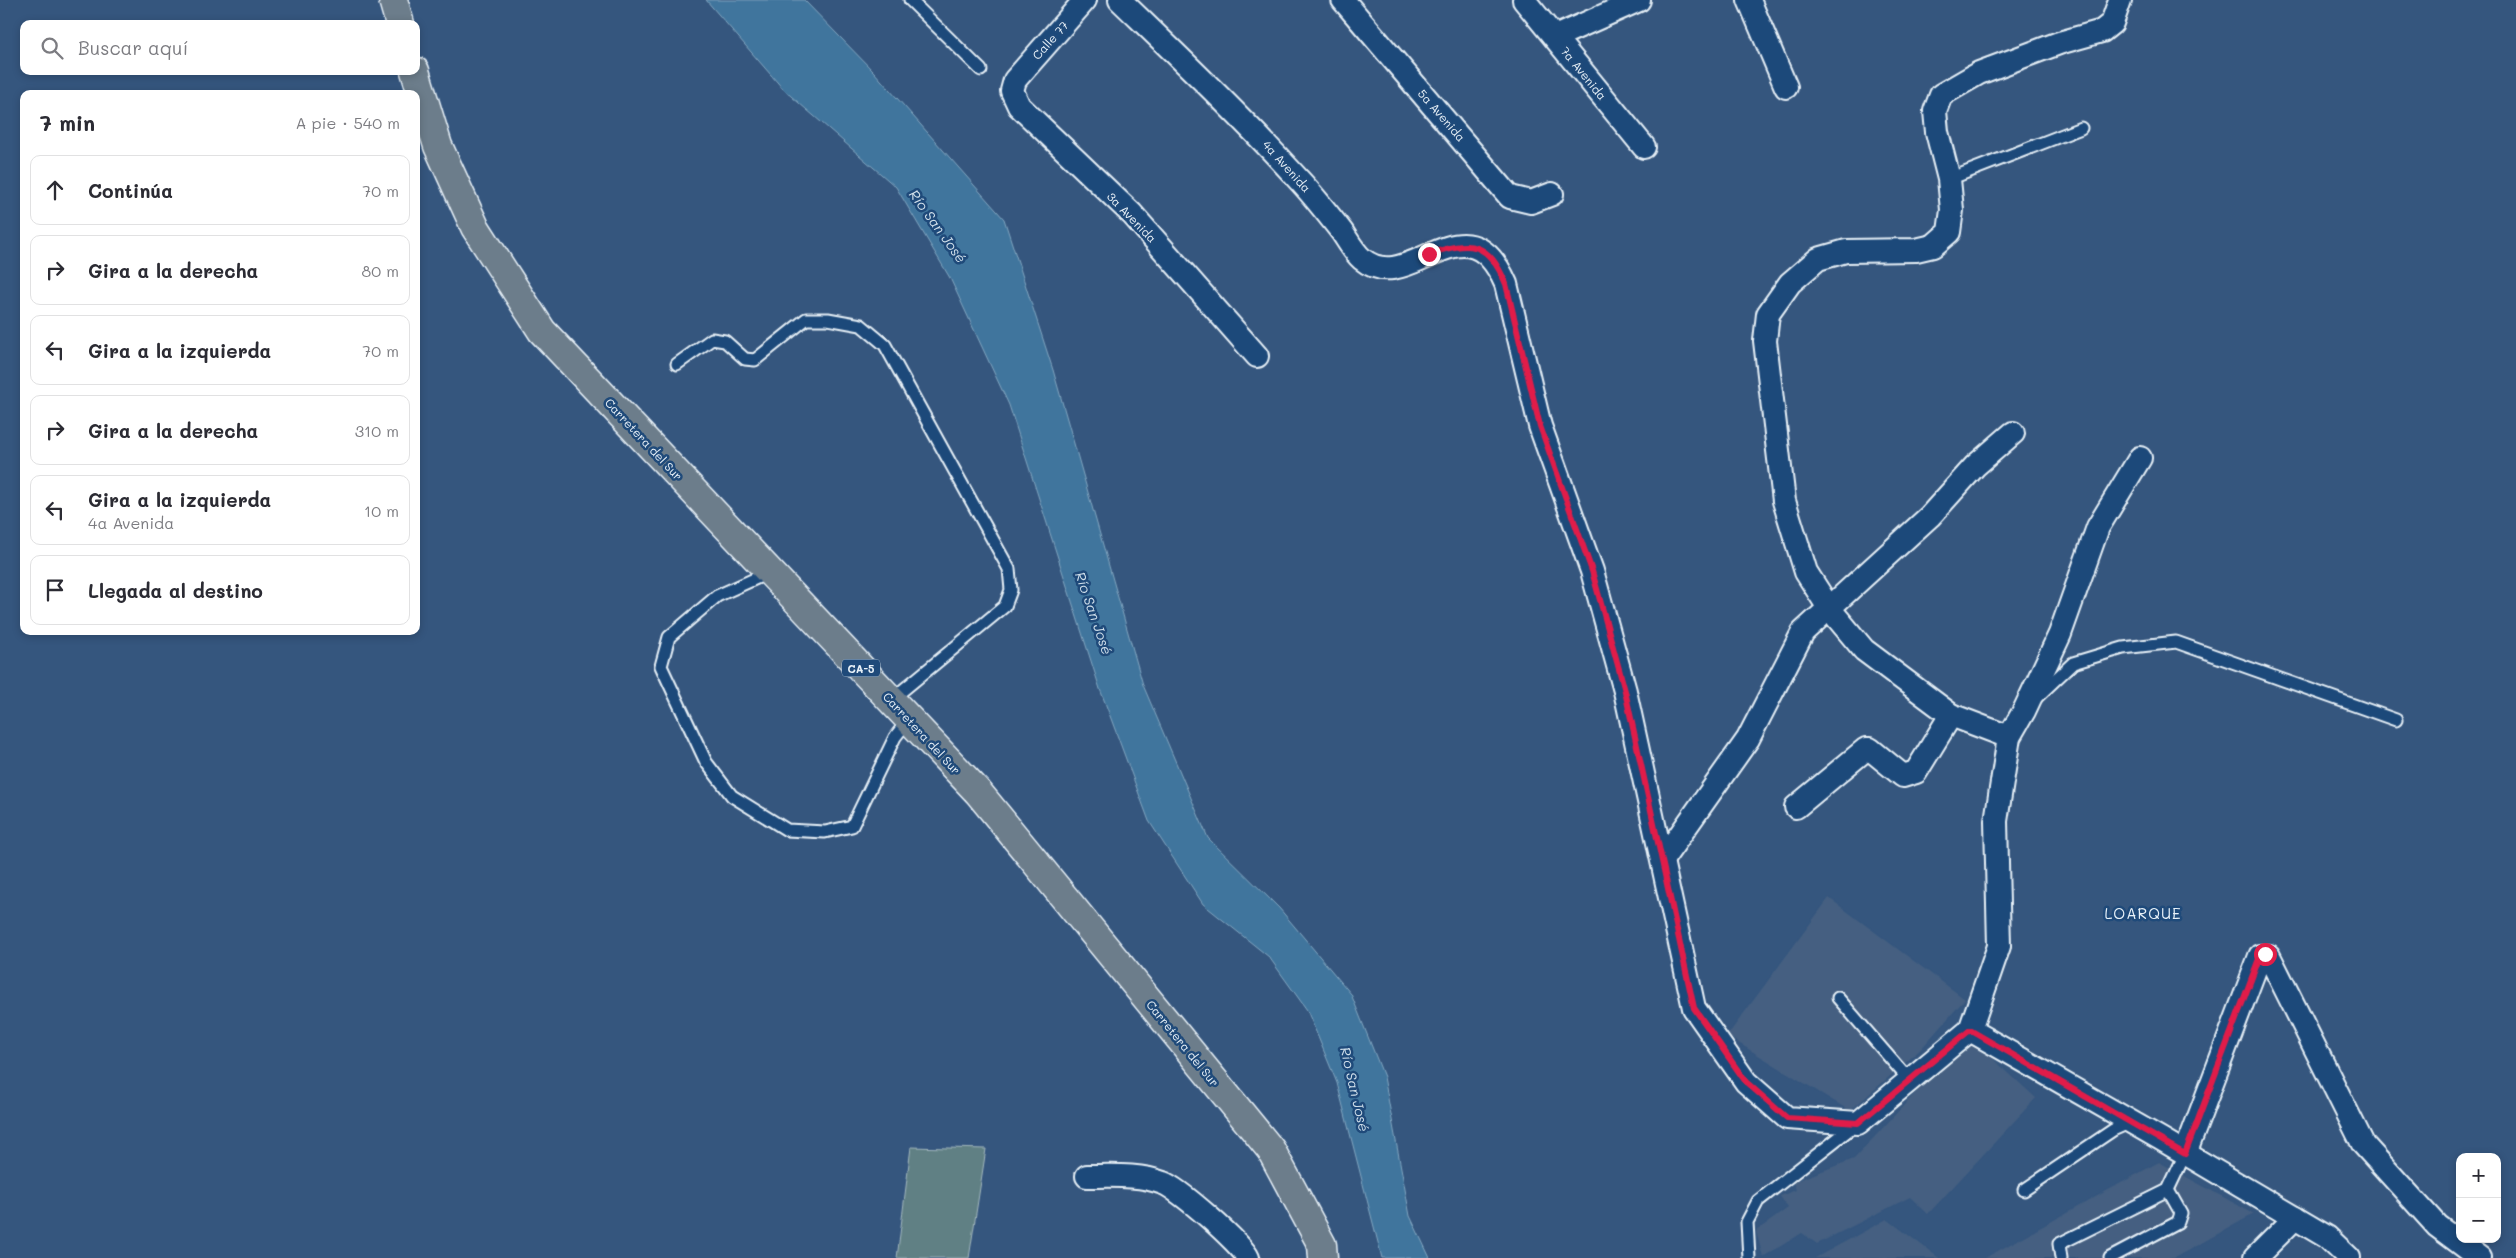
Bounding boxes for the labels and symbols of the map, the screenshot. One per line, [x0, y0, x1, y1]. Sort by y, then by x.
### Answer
street label: Calle 77 [1028, 17, 1072, 63]
street label: 7a Avenida [1558, 43, 1610, 103]
street label: 5a Avenida [1415, 85, 1469, 145]
street label: 4a Avenida [1259, 137, 1315, 195]
water label: Río San José [905, 185, 971, 267]
street label: 3a Avenida [1104, 188, 1160, 246]
route end [1418, 243, 1441, 266]
street label: Carretera del Sur [602, 394, 686, 484]
water label: Río San José [1071, 569, 1117, 657]
road number: CA-5 [842, 660, 880, 676]
street label: Carretera del Sur [880, 688, 964, 778]
district label: LOARQUE [2104, 903, 2182, 923]
route start [2254, 943, 2277, 966]
street label: Carretera del Sur [1143, 996, 1223, 1090]
water label: Río San José [1336, 1045, 1374, 1133]

